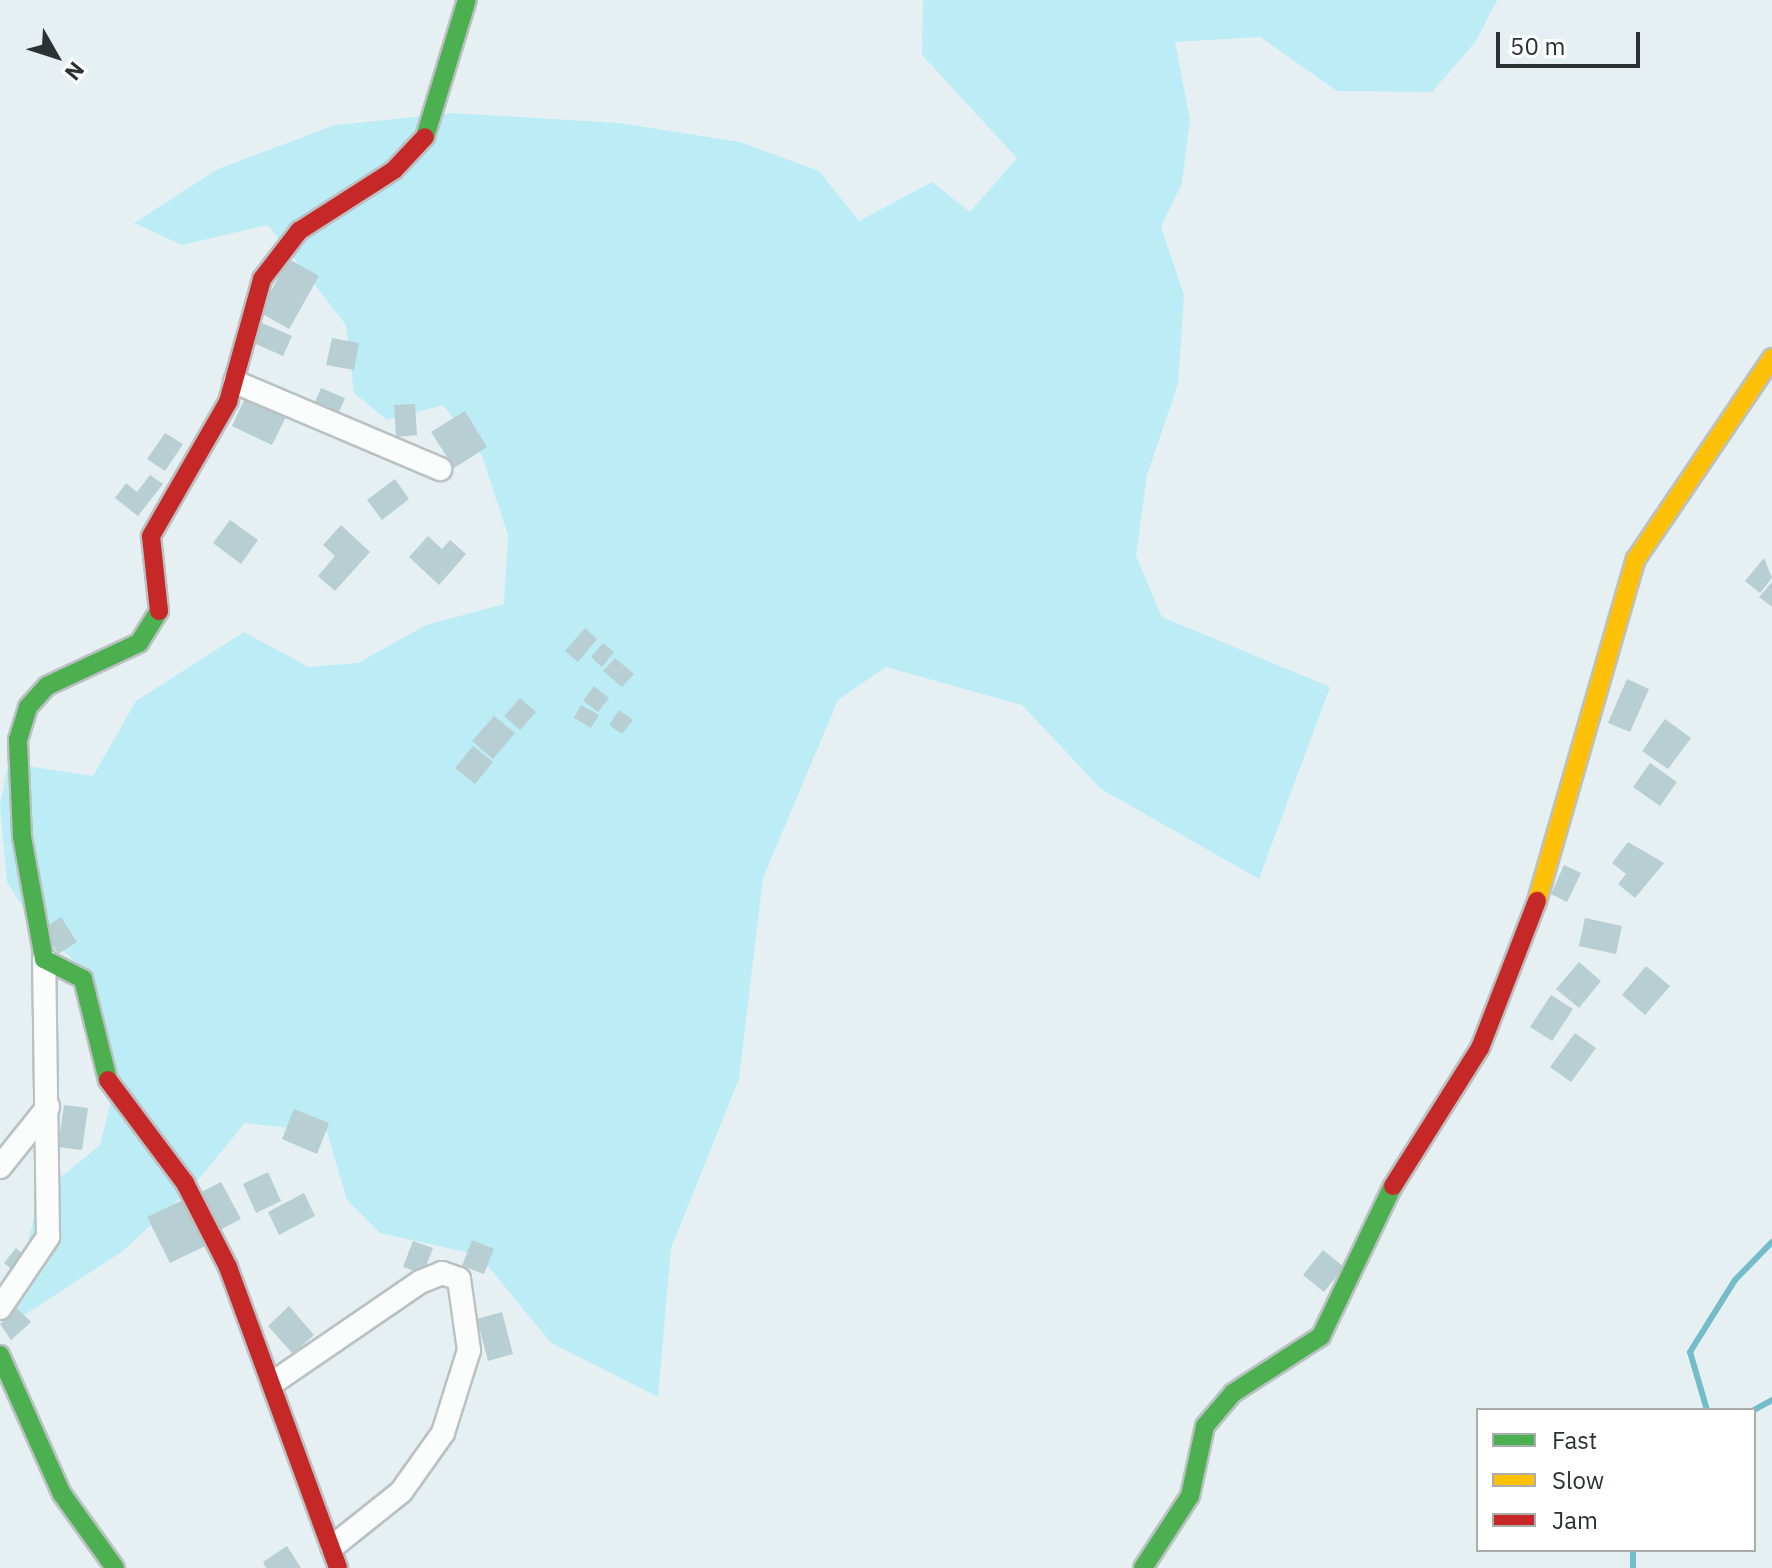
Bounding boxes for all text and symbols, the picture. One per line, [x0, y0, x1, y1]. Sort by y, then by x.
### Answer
north arrow [16, 16, 96, 96]
scale bar [1500, 16, 1644, 66]
text: 50 m [1510, 30, 1565, 62]
text: N [59, 56, 91, 87]
legend [1476, 1408, 1756, 1552]
text: Fast [1552, 1424, 1597, 1456]
text: Slow [1552, 1464, 1604, 1496]
text: Jam [1552, 1504, 1598, 1536]

